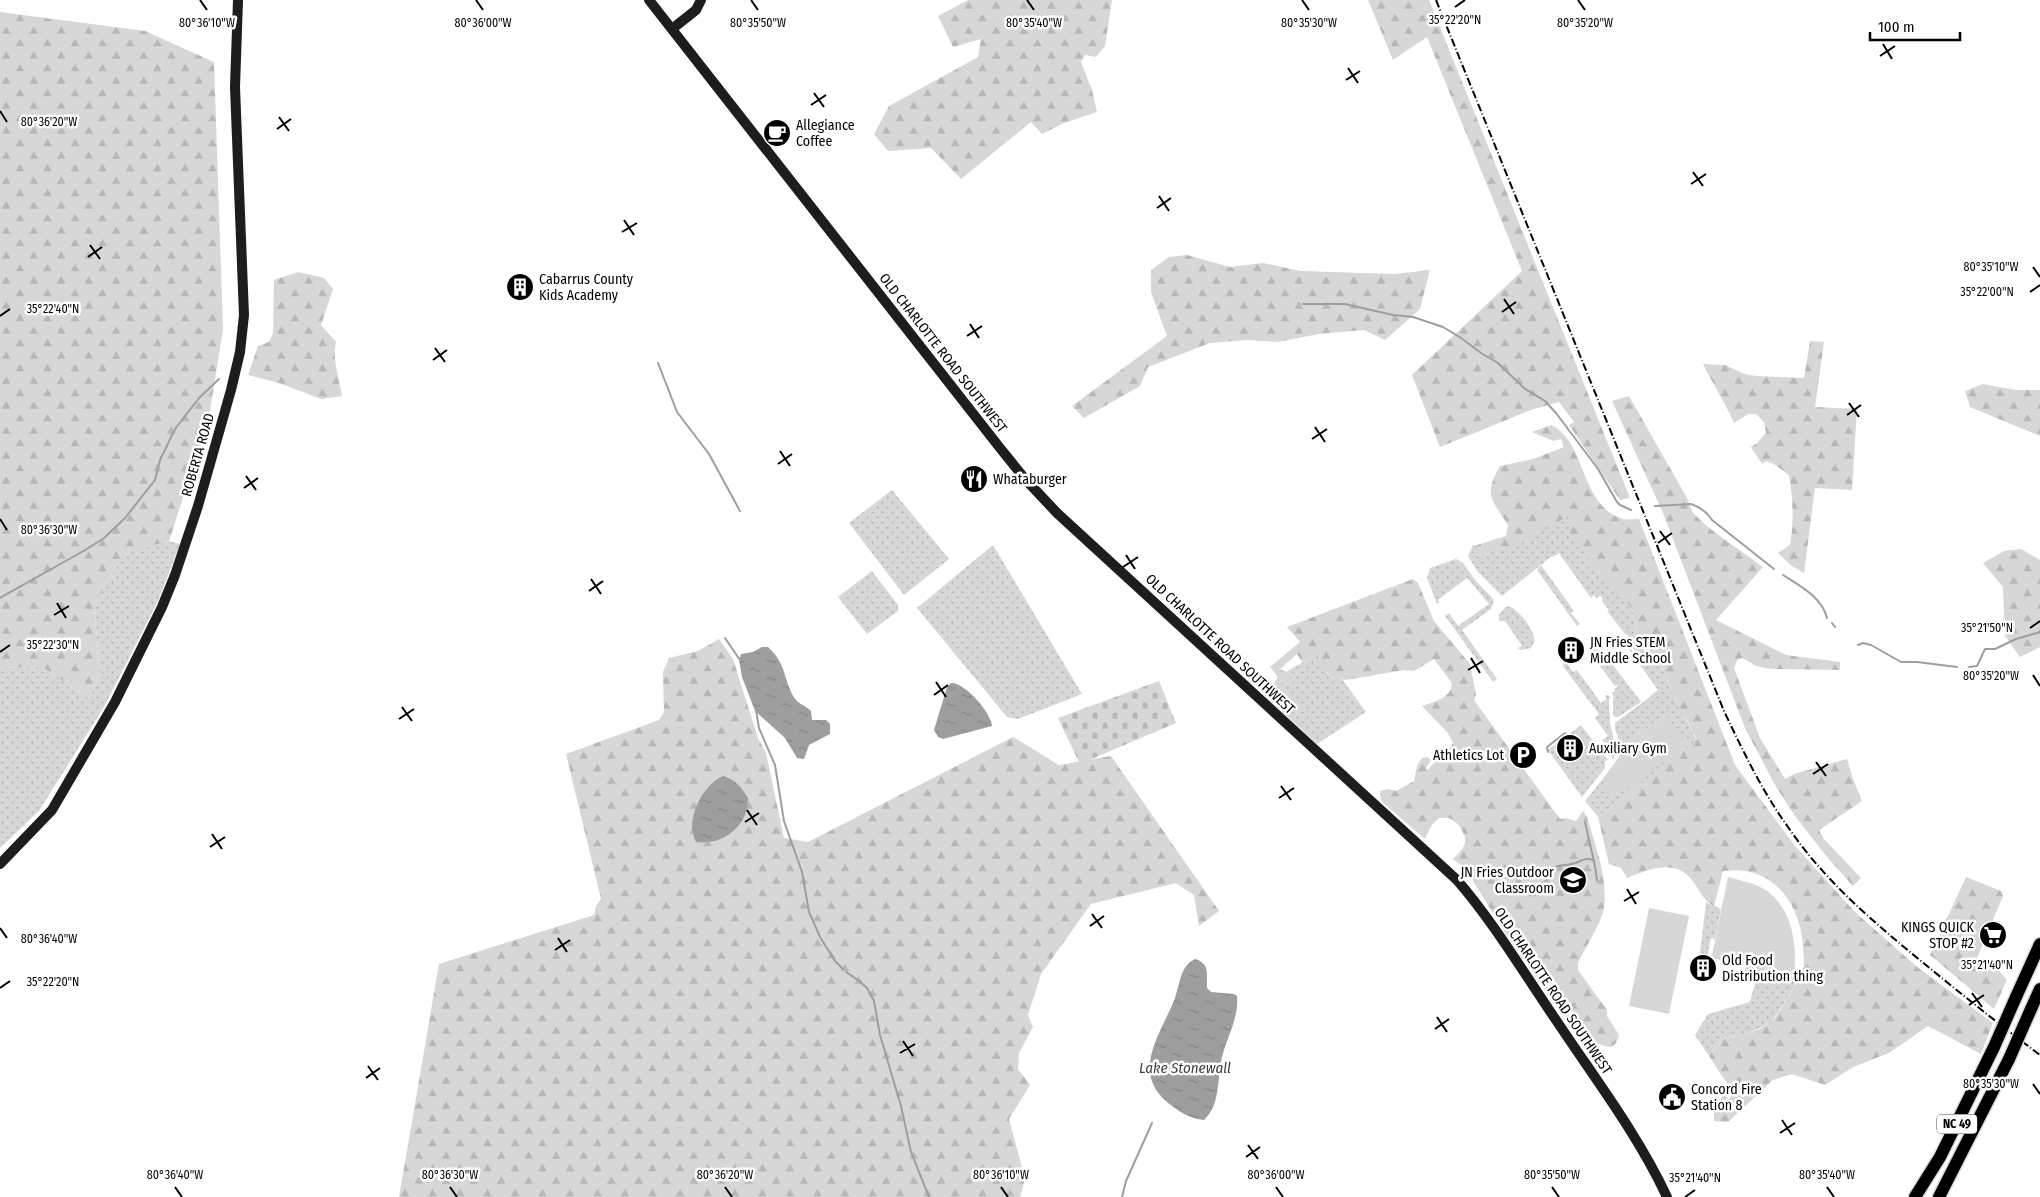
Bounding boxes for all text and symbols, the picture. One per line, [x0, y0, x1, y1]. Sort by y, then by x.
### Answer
scale bar [1870, 10, 1960, 42]
text: 35°22'20"N [1429, 13, 1481, 27]
text: 80°36'10"W [179, 16, 235, 30]
text: 80°36'00"W [454, 16, 512, 30]
text: 80°35'50"W [730, 16, 786, 30]
text: 80°35'40"W [1006, 16, 1062, 30]
text: 80°35'30"W [1281, 16, 1337, 30]
text: 80°35'20"W [1557, 16, 1613, 30]
text: 100 m [1878, 18, 1915, 36]
text: 80°36'20"W [21, 115, 77, 129]
place label: Allegiance Coffee [796, 117, 855, 150]
cafe icon: Allegiance Coffee [762, 118, 792, 148]
text: 80°35'10"W [1963, 260, 2019, 274]
street label: OLD CHARLOTTE ROAD SOUTHWEST [875, 270, 1011, 437]
place label: Cabarrus County Kids Academy [539, 271, 634, 304]
building icon: Cabarrus County Kids Academy [505, 272, 535, 302]
text: 35°22'00"N [1960, 285, 2014, 299]
text: 35°22'40"N [27, 302, 79, 316]
street label: ROBERTA ROAD [178, 411, 218, 499]
restaurant icon: Whataburger [959, 464, 989, 494]
place label: Whataburger [993, 471, 1067, 488]
text: 80°36'30"W [21, 523, 77, 537]
street label: OLD CHARLOTTE ROAD SOUTHWEST [1142, 570, 1298, 718]
text: 35°21'50"N [1961, 621, 2013, 635]
place label: JN Fries STEM Middle School [1590, 634, 1671, 667]
building icon: JN Fries STEM Middle School [1556, 635, 1586, 665]
text: 35°22'30"N [27, 638, 79, 652]
text: 80°35'20"W [1963, 669, 2019, 683]
building icon: Auxiliary Gym [1555, 733, 1585, 763]
parking icon: Athletics Lot [1508, 740, 1538, 770]
place label: Auxiliary Gym [1589, 740, 1667, 757]
place label: Athletics Lot [1433, 747, 1504, 764]
place label: JN Fries Outdoor Classroom [1461, 864, 1554, 897]
school or university icon: JN Fries Outdoor Classroom [1558, 865, 1588, 895]
street label: OLD CHARLOTTE ROAD SOUTHWEST [1491, 904, 1616, 1078]
place label: KINGS QUICK STOP #2 [1901, 919, 1975, 952]
supermarket icon: KINGS QUICK STOP #2 [1978, 920, 2008, 950]
text: 80°36'40"W [21, 932, 77, 946]
place label: Old Food Distribution thing [1722, 952, 1823, 985]
building icon: Old Food Distribution thing [1688, 953, 1718, 983]
text: 35°21'40"N [1961, 958, 2013, 972]
text: 35°22'20"N [27, 975, 79, 989]
water label: Lake Stonewall [1139, 1059, 1231, 1077]
text: 80°35'30"W [1963, 1077, 2019, 1091]
place label: Concord Fire Station 8 [1691, 1081, 1762, 1114]
public building icon: Concord Fire Station 8 [1657, 1082, 1687, 1112]
road number: NC 49 [1937, 1114, 1977, 1134]
text: 80°36'40"W [147, 1168, 203, 1182]
text: 80°36'30"W [422, 1168, 478, 1182]
text: 80°36'20"W [697, 1168, 753, 1182]
text: 80°36'10"W [973, 1168, 1029, 1182]
text: 80°36'00"W [1247, 1168, 1305, 1182]
text: 80°35'50"W [1524, 1168, 1580, 1182]
text: 80°35'40"W [1799, 1168, 1855, 1182]
text: 35°21'40"N [1669, 1171, 1721, 1185]

